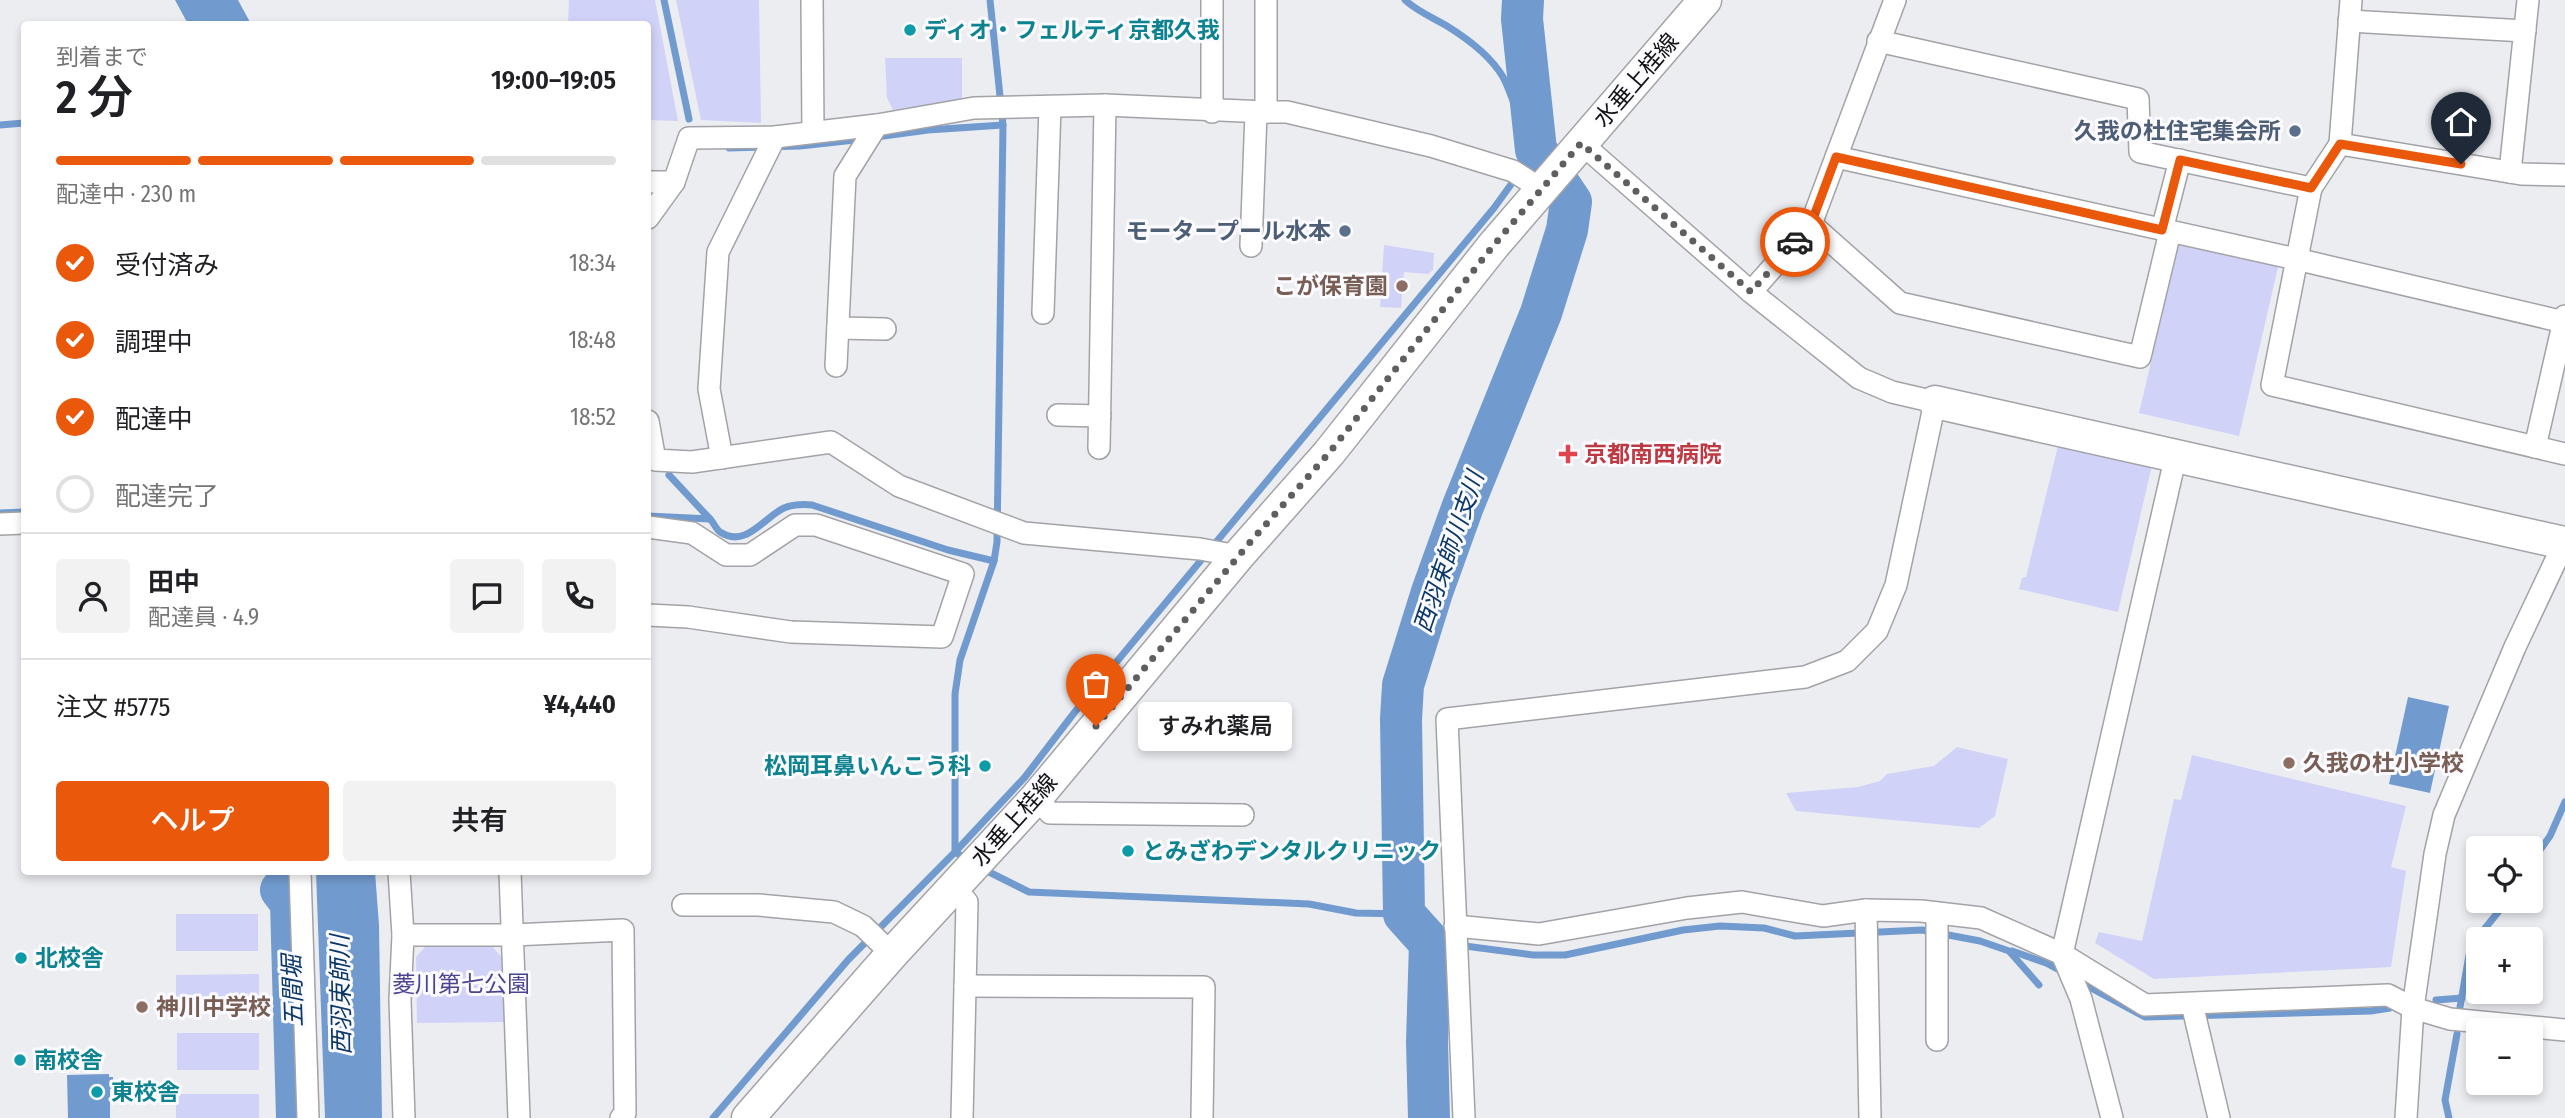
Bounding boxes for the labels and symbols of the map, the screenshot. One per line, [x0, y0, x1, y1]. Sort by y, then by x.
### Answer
place label: ディオ・フェルティ京都久我 [924, 16, 1220, 44]
marker: ディオ・フェルティ京都久我 [902, 22, 918, 38]
street label: 水垂上桂線 [1588, 27, 1684, 133]
pin [2431, 92, 2491, 164]
place label: 久我の杜住宅集会所 [2074, 117, 2281, 145]
marker: 久我の杜住宅集会所 [2287, 123, 2303, 139]
courier [1760, 207, 1830, 277]
place label: モータープール水本 [1125, 217, 1331, 245]
marker: モータープール水本 [1337, 223, 1353, 239]
place label: こが保育園 [1273, 272, 1388, 300]
marker: こが保育園 [1394, 278, 1410, 294]
place label: 京都南西病院 [1584, 440, 1722, 468]
marker: 京都南西病院 [1558, 444, 1578, 464]
water label: 西羽束師川支川 [1408, 465, 1491, 636]
pin [1066, 654, 1126, 726]
callout: すみれ薬局 [1138, 702, 1292, 750]
place label: 久我の杜小学校 [2303, 749, 2464, 777]
place label: 松岡耳鼻いんこう科 [764, 752, 971, 780]
marker: 久我の杜小学校 [2281, 755, 2297, 771]
marker: 松岡耳鼻いんこう科 [977, 758, 993, 774]
street label: 水垂上桂線 [965, 768, 1063, 872]
place label: とみざわデンタルクリニック [1142, 837, 1441, 865]
marker: とみざわデンタルクリニック [1120, 843, 1136, 859]
water label: 西羽束師川 [326, 932, 356, 1055]
place label: 北校舎 [35, 944, 104, 972]
marker: 北校舎 [13, 950, 29, 966]
water label: 五間堀 [278, 951, 308, 1027]
park label: 菱川第七公園 [392, 970, 530, 998]
place label: 神川中学校 [156, 993, 271, 1021]
marker: 神川中学校 [134, 999, 150, 1015]
place label: 南校舎 [34, 1046, 103, 1074]
marker: 南校舎 [12, 1052, 28, 1068]
place label: 東校舎 [111, 1078, 180, 1106]
marker: 東校舎 [89, 1084, 105, 1100]

